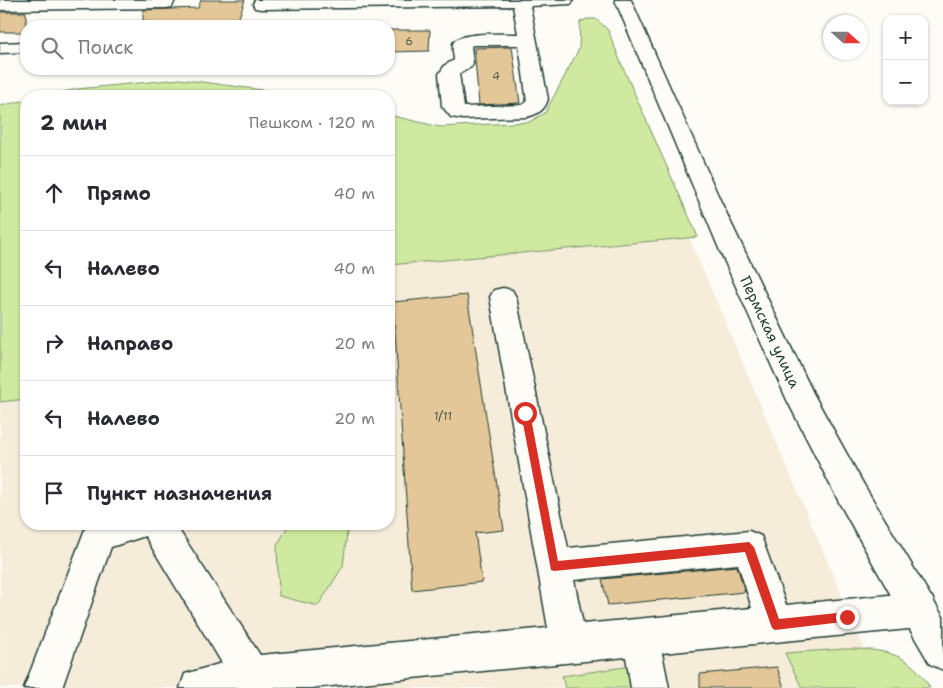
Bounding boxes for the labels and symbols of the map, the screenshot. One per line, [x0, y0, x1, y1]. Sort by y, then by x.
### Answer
north arrow [823, 15, 868, 60]
house number: 6 [405, 34, 413, 49]
house number: 4 [492, 69, 500, 84]
street label: Пермская улица [735, 273, 805, 392]
route start [514, 402, 537, 425]
house number: 1/11 [434, 408, 452, 424]
route end [836, 606, 859, 629]

